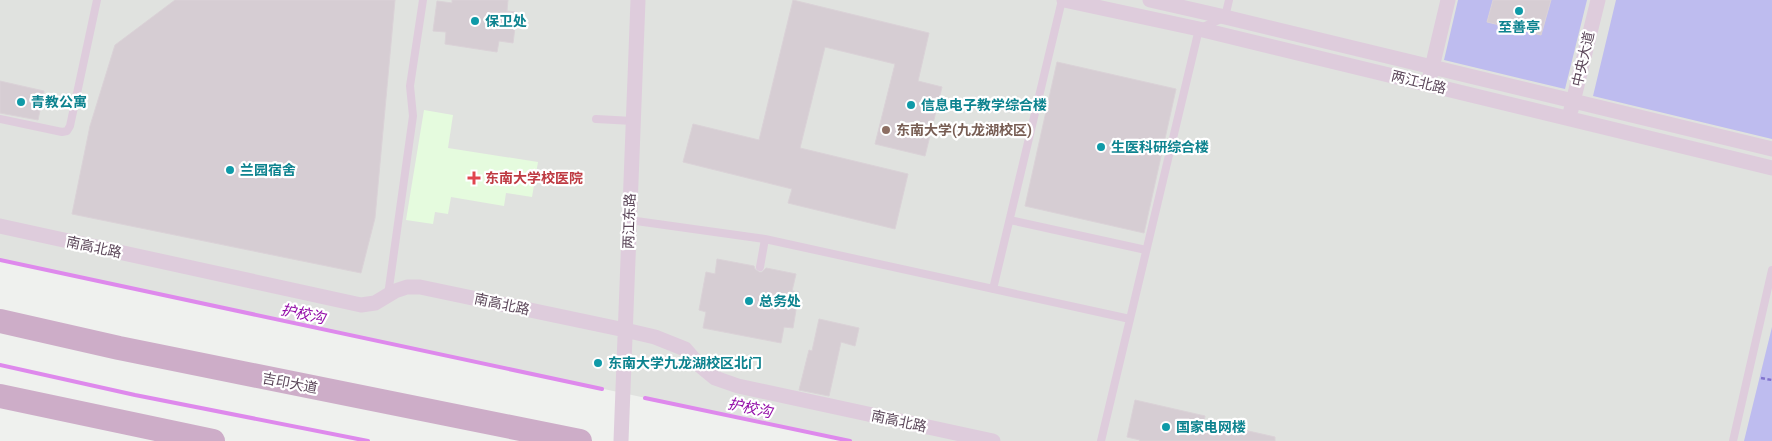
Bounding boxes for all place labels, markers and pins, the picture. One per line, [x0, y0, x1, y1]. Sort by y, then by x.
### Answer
marker: 至善亭 [1513, 5, 1525, 17]
place label: 保卫处 [485, 13, 527, 29]
marker: 保卫处 [469, 15, 481, 27]
place label: 至善亭 [1498, 19, 1540, 35]
place label: 青教公寓 [31, 94, 87, 110]
marker: 青教公寓 [15, 96, 27, 108]
place label: 信息电子教学综合楼 [921, 97, 1047, 113]
marker: 信息电子教学综合楼 [905, 99, 917, 111]
place label: 东南大学(九龙湖校区) [896, 122, 1032, 139]
marker: 东南大学(九龙湖校区) [880, 124, 892, 136]
place label: 生医科研综合楼 [1111, 139, 1209, 155]
marker: 生医科研综合楼 [1095, 141, 1107, 153]
place label: 兰园宿舍 [240, 162, 296, 178]
marker: 兰园宿舍 [224, 164, 236, 176]
place label: 东南大学校医院 [485, 170, 583, 186]
marker: 东南大学校医院 [467, 171, 481, 185]
place label: 总务处 [759, 293, 801, 309]
marker: 总务处 [743, 295, 755, 307]
place label: 东南大学九龙湖校区北门 [608, 355, 762, 371]
marker: 东南大学九龙湖校区北门 [592, 357, 604, 369]
place label: 国家电网楼 [1176, 419, 1246, 435]
marker: 国家电网楼 [1160, 421, 1172, 433]

